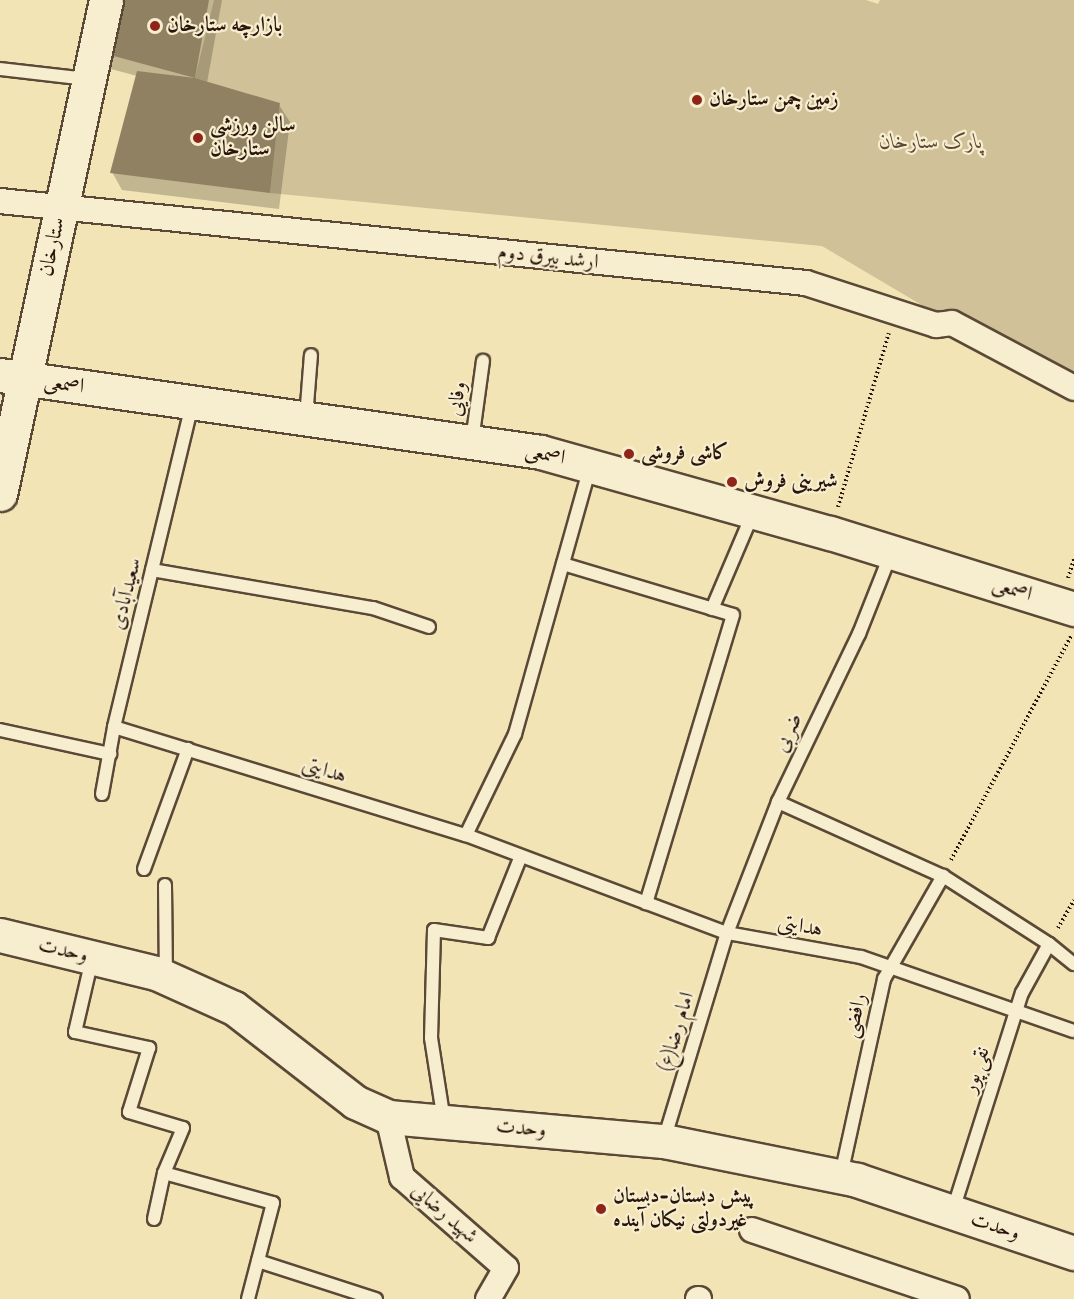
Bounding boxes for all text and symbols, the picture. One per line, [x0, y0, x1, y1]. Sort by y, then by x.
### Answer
place label: بازارچه ستارخان [167, 13, 282, 39]
marker: بازارچه ستارخان [148, 19, 162, 33]
place label: زمین چمن ستارخان [709, 87, 839, 113]
marker: زمین چمن ستارخان [690, 93, 704, 107]
place label: سالن ورزشی ستارخان [210, 113, 296, 163]
park label: پارک ستارخان [879, 130, 983, 156]
marker: سالن ورزشی ستارخان [191, 131, 205, 145]
street label: ستارخان [34, 215, 72, 279]
street label: ارشد بیرق دوم [496, 240, 600, 276]
street label: اصمعی [42, 370, 86, 400]
street label: وفایی [443, 380, 473, 418]
street label: اصمعی [523, 438, 567, 472]
place label: کاشی فروشی [641, 441, 729, 467]
marker: کاشی فروشی [622, 447, 636, 461]
place label: شیرینی فروش [744, 469, 838, 495]
marker: شیرینی فروش [725, 475, 739, 489]
street label: سعیدآبادی [106, 555, 148, 633]
street label: اصمعی [989, 572, 1035, 608]
street label: ضربی [769, 710, 809, 756]
street label: هدایتی [299, 752, 349, 790]
street label: هدایتی [776, 911, 824, 943]
street label: وحدت [36, 933, 90, 969]
street label: امام رضا(ع) [653, 989, 701, 1075]
street label: رافضی [839, 991, 873, 1041]
street label: نقی پور [958, 1044, 996, 1096]
street label: وحدت [495, 1114, 547, 1144]
street label: شهید رضایی [406, 1178, 482, 1250]
place label: پیش دبستان-دبستان غیردولتی نیکان آینده [613, 1184, 754, 1234]
marker: پیش دبستان-دبستان غیردولتی نیکان آینده [594, 1202, 608, 1216]
street label: وحدت [967, 1207, 1023, 1247]

